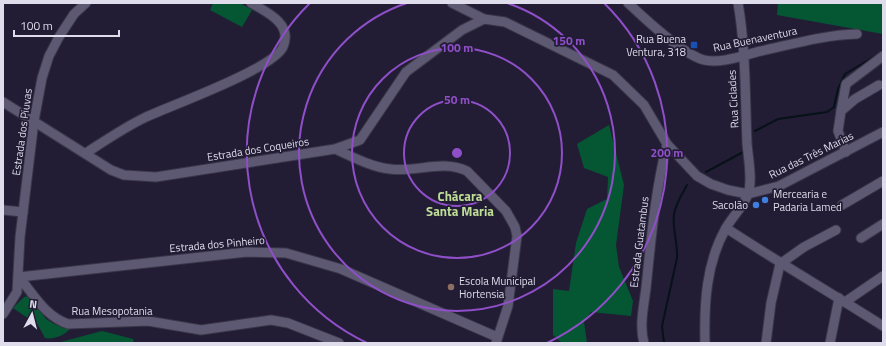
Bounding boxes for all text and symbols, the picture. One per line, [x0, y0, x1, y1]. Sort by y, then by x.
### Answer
scale bar [14, 12, 119, 38]
text: 100 m [20, 16, 53, 35]
street label: Rua Buenaventura [711, 22, 799, 56]
text: 150 m [553, 31, 585, 50]
place label: Rua Buena Ventura, 318 [626, 31, 686, 60]
text: 100 m [441, 38, 473, 57]
marker: Rua Buena Ventura, 318 [689, 40, 699, 50]
street label: Rua Ciclades [723, 69, 743, 129]
street label: Estrada dos Piuvas [8, 87, 36, 177]
text: 50 m [444, 90, 470, 109]
street label: Rua das Três Marias [766, 128, 856, 182]
street label: Estrada dos Coqueiros [206, 133, 310, 165]
text: 200 m [651, 143, 683, 162]
centre of rings [450, 146, 464, 160]
district label: Chácara Santa Maria [426, 186, 494, 221]
place label: Mercearia e Padaria Lamed [773, 186, 842, 215]
marker: Mercearia e Padaria Lamed [760, 195, 770, 205]
street label: Estrada Guatambus [625, 196, 653, 288]
place label: Sacolão [712, 197, 748, 213]
marker: Sacolão [751, 200, 761, 210]
street label: Estrada dos Pinheiro [169, 232, 265, 256]
place label: Escola Municipal Hortensia [459, 273, 536, 302]
marker: Escola Municipal Hortensia [446, 282, 456, 292]
north arrow [12, 294, 52, 334]
text: N [28, 296, 38, 312]
street label: Rua Mesopotania [72, 303, 153, 319]

